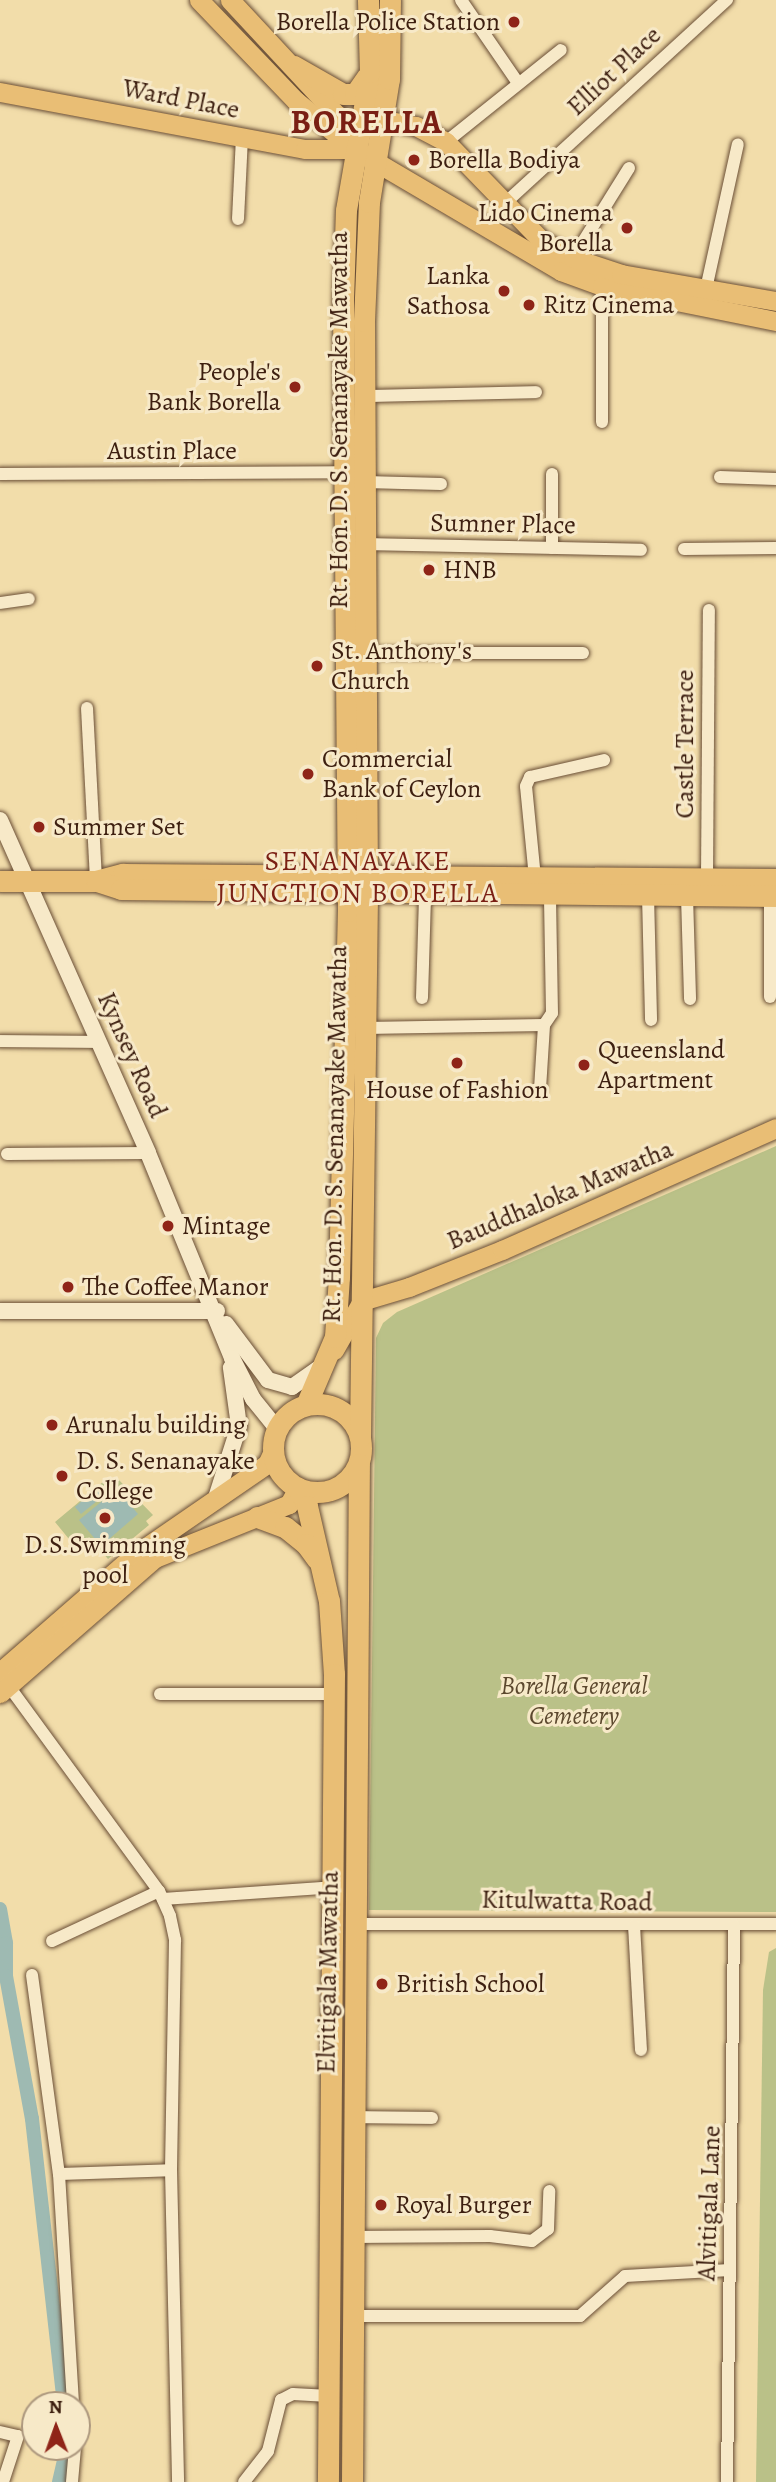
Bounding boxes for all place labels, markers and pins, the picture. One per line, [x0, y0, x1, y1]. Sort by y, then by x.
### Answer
place label: Borella Police Station [276, 6, 500, 38]
marker: Borella Police Station [506, 14, 522, 30]
place label: Borella Bodiya [428, 144, 580, 176]
marker: Borella Bodiya [406, 152, 422, 168]
place label: Lido Cinema Borella [478, 197, 613, 258]
marker: Lido Cinema Borella [619, 220, 635, 236]
place label: Lanka Sathosa [407, 260, 490, 322]
marker: Lanka Sathosa [496, 283, 512, 299]
place label: Ritz Cinema [543, 289, 674, 321]
marker: Ritz Cinema [521, 297, 537, 313]
place label: People's Bank Borella [147, 356, 281, 418]
marker: People's Bank Borella [287, 379, 303, 395]
place label: HNB [443, 554, 497, 586]
marker: HNB [421, 562, 437, 578]
place label: St. Anthony's Church [331, 635, 473, 696]
marker: St. Anthony's Church [309, 658, 325, 674]
place label: Commercial Bank of Ceylon [322, 743, 481, 804]
marker: Commercial Bank of Ceylon [300, 766, 316, 782]
place label: Summer Set [53, 811, 184, 843]
marker: Summer Set [31, 819, 47, 835]
place label: Queensland Apartment [598, 1034, 725, 1096]
marker: House of Fashion [449, 1055, 465, 1071]
marker: Queensland Apartment [576, 1057, 592, 1073]
place label: House of Fashion [365, 1074, 549, 1106]
place label: Mintage [182, 1210, 271, 1242]
marker: Mintage [160, 1218, 176, 1234]
place label: The Coffee Manor [82, 1271, 269, 1303]
marker: The Coffee Manor [60, 1279, 76, 1295]
place label: Arunalu building [66, 1409, 246, 1441]
marker: Arunalu building [44, 1417, 60, 1433]
place label: D. S. Senanayake College [76, 1445, 256, 1506]
marker: D. S. Senanayake College [54, 1468, 70, 1484]
marker: D.S.Swimming pool [97, 1510, 113, 1526]
place label: D.S.Swimming pool [24, 1529, 186, 1590]
place label: British School [396, 1968, 544, 2000]
marker: British School [374, 1976, 390, 1992]
place label: Royal Burger [395, 2189, 532, 2221]
marker: Royal Burger [373, 2197, 389, 2213]

